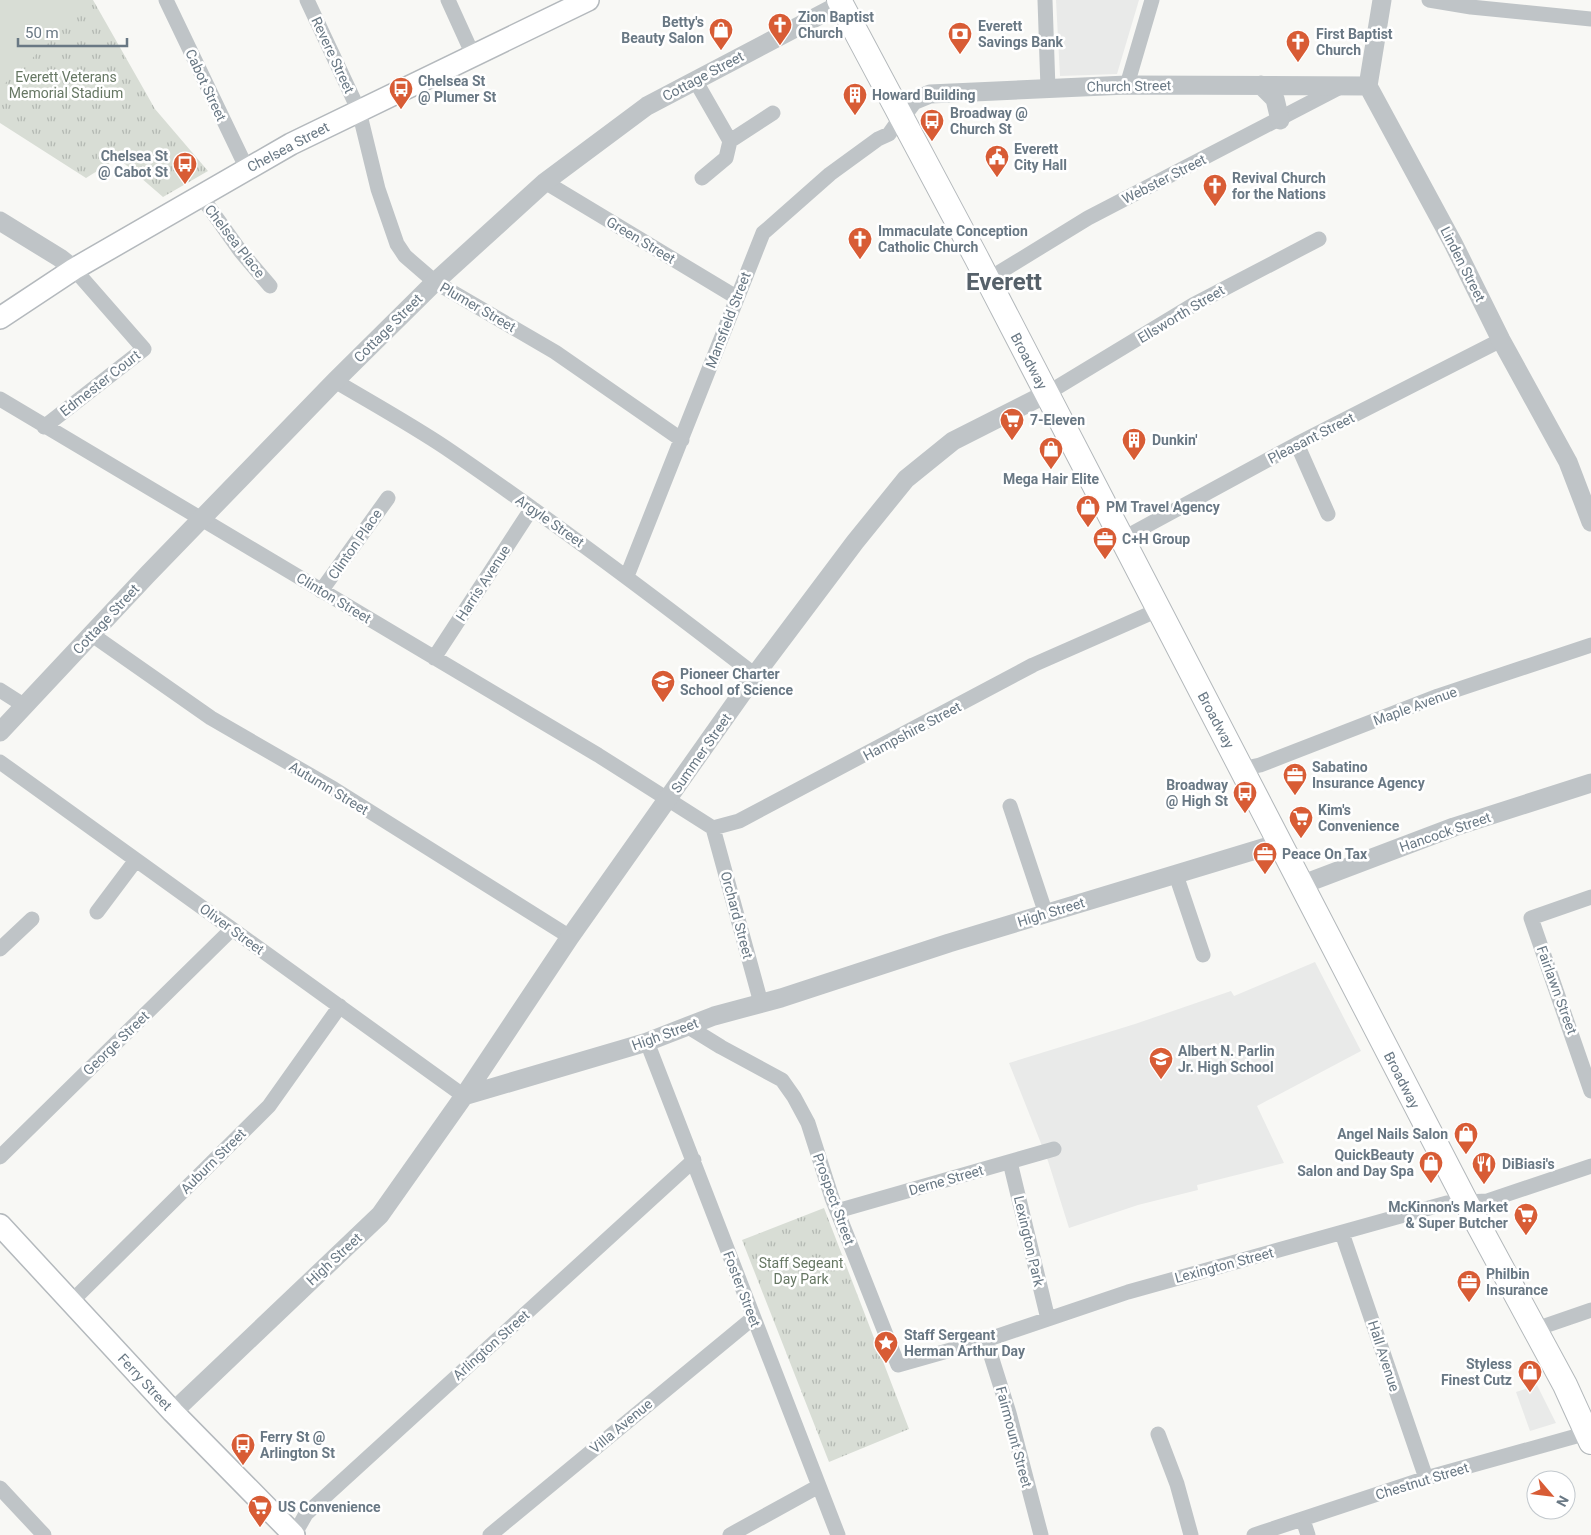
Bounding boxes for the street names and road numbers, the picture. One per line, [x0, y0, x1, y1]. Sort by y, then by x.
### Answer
street label: Revere Street [308, 14, 358, 96]
street label: Cabot Street [182, 46, 230, 124]
street label: Cottage Street [660, 48, 747, 104]
street label: Church Street [1087, 77, 1172, 95]
street label: Chelsea Street [244, 119, 332, 175]
street label: Webster Street [1119, 151, 1209, 207]
street label: Chelsea Place [202, 201, 268, 281]
street label: Green Street [604, 213, 679, 267]
street label: Linden Street [1437, 224, 1489, 305]
street label: Mansfield Street [702, 269, 754, 370]
street label: Plumer Street [437, 279, 519, 335]
street label: Ellsworth Street [1135, 282, 1228, 346]
street label: Cottage Street [351, 290, 426, 365]
street label: Broadway [1008, 330, 1051, 392]
street label: Edmester Court [57, 346, 144, 419]
street label: Pleasant Street [1265, 409, 1357, 467]
street label: Argyle Street [513, 492, 587, 551]
street label: Clinton Place [325, 506, 385, 582]
street label: Harris Avenue [453, 542, 513, 624]
street label: Clinton Street [294, 569, 375, 627]
street label: Cottage Street [70, 580, 143, 657]
street label: Maple Avenue [1371, 683, 1459, 729]
street label: Broadway [1195, 689, 1238, 751]
street label: Hampshire Street [860, 698, 964, 764]
street label: Summer Street [668, 710, 735, 796]
street label: Autumn Street [287, 758, 372, 818]
street label: Hancock Street [1397, 809, 1493, 855]
street label: Orchard Street [718, 870, 756, 961]
street label: High Street [1015, 894, 1087, 930]
street label: Oliver Street [197, 900, 268, 958]
street label: Fairlawn Street [1534, 944, 1581, 1037]
street label: George Street [80, 1007, 153, 1078]
street label: High Street [630, 1014, 701, 1053]
street label: Broadway [1381, 1049, 1423, 1111]
street label: Auburn Street [177, 1125, 249, 1197]
street label: Prospect Street [810, 1151, 858, 1247]
street label: Derne Street [907, 1162, 986, 1198]
street label: Lexington Park [1011, 1194, 1047, 1289]
street label: High Street [303, 1229, 365, 1289]
street label: Lexington Street [1173, 1244, 1275, 1286]
street label: Foster Street [720, 1249, 764, 1330]
street label: Arlington Street [450, 1306, 533, 1383]
street label: Hall Avenue [1365, 1318, 1403, 1394]
street label: Ferry Street [115, 1350, 176, 1414]
street label: Fairmount Street [993, 1385, 1035, 1490]
street label: Villa Avenue [587, 1395, 655, 1457]
street label: Chestnut Street [1374, 1459, 1471, 1503]

